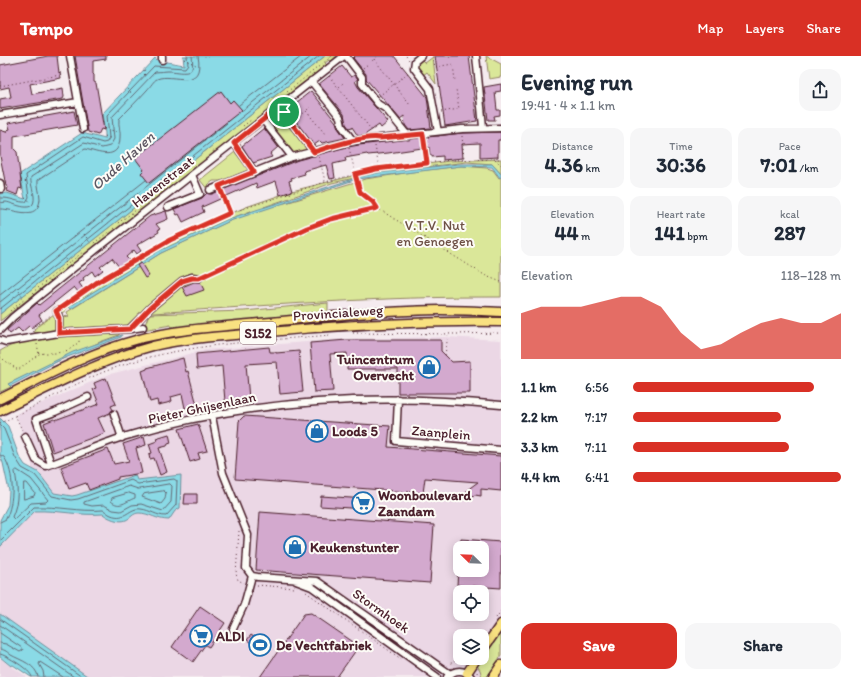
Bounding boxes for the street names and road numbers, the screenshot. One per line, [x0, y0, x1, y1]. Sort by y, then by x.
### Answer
street label: Havenstraat [129, 152, 197, 212]
street label: Provincialeweg [292, 301, 384, 325]
road number: S152 [240, 322, 276, 344]
street label: Pieter Ghijsenlaan [147, 388, 258, 428]
street label: Zaanplein [411, 422, 471, 444]
street label: Stormhoek [349, 585, 413, 637]

